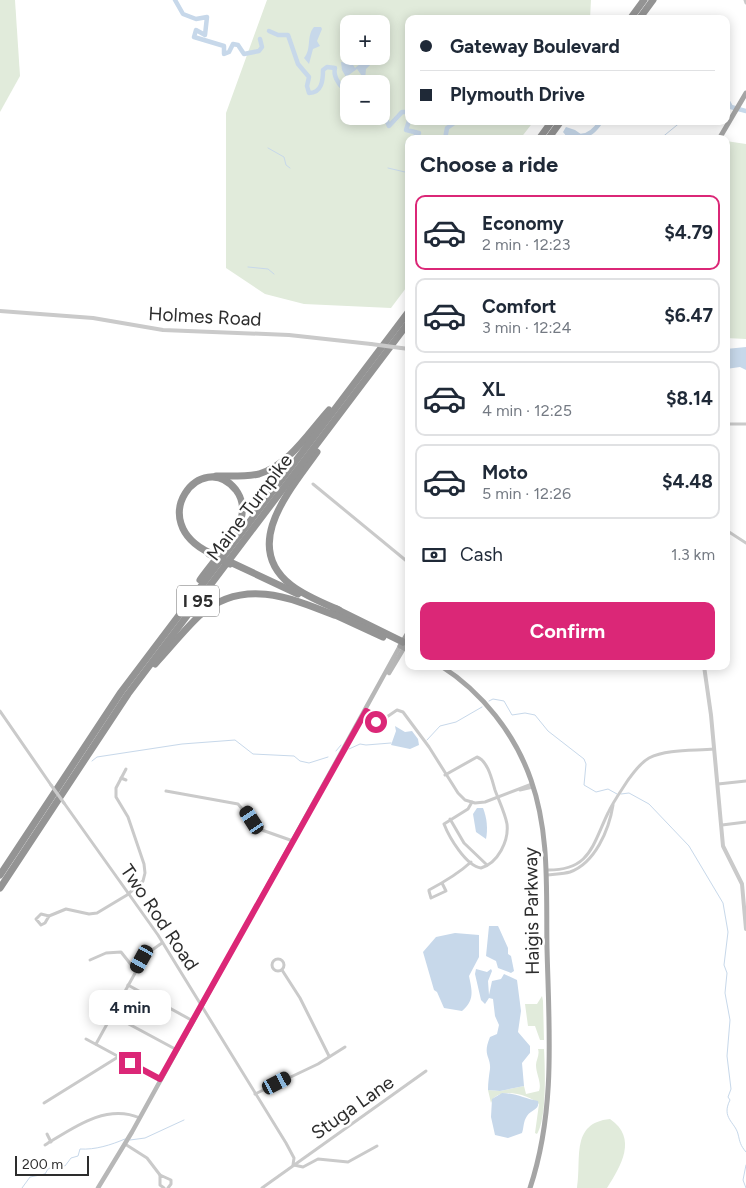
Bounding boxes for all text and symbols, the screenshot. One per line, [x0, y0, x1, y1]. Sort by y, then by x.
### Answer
map controls [340, 15, 390, 125]
button: + [340, 15, 390, 65]
text: Gateway Boulevard [450, 35, 620, 58]
button: − [340, 75, 390, 125]
text: Plymouth Drive [450, 83, 585, 106]
text: Choose a ride [420, 151, 558, 178]
icon: car [422, 210, 467, 255]
text: Economy [482, 212, 564, 235]
text: $4.79 [664, 221, 713, 244]
text: 2 min · 12:23 [482, 235, 570, 254]
icon: car [422, 293, 467, 338]
text: Comfort [482, 295, 557, 318]
street label: Holmes Road [148, 302, 262, 331]
text: $6.47 [664, 304, 713, 327]
text: 3 min · 12:24 [482, 318, 571, 337]
icon: car [422, 376, 467, 421]
text: XL [482, 378, 505, 401]
text: $8.14 [666, 387, 713, 410]
text: 4 min · 12:25 [482, 401, 572, 420]
street label: Maine Turnpike [202, 449, 297, 565]
icon: car [422, 459, 467, 504]
text: Moto [482, 461, 528, 484]
text: $4.48 [662, 470, 713, 493]
text: 5 min · 12:26 [482, 484, 571, 503]
icon: cash [420, 541, 448, 569]
text: Cash [460, 543, 503, 566]
text: 1.3 km [671, 545, 715, 564]
road number: I 95 [177, 586, 219, 616]
button: Confirm [420, 602, 715, 660]
route start [365, 711, 387, 733]
car [237, 803, 266, 837]
street label: Haigis Parkway [519, 847, 544, 975]
street label: Two Rod Road [116, 860, 204, 975]
car [128, 942, 155, 976]
callout: 4 min [89, 990, 171, 1026]
text: 4 min [109, 998, 151, 1017]
route end [119, 1052, 141, 1074]
car [260, 1070, 293, 1096]
street label: Stuga Lane [307, 1071, 398, 1144]
scale bar [15, 1153, 89, 1176]
text: 200 m [22, 1156, 63, 1173]

